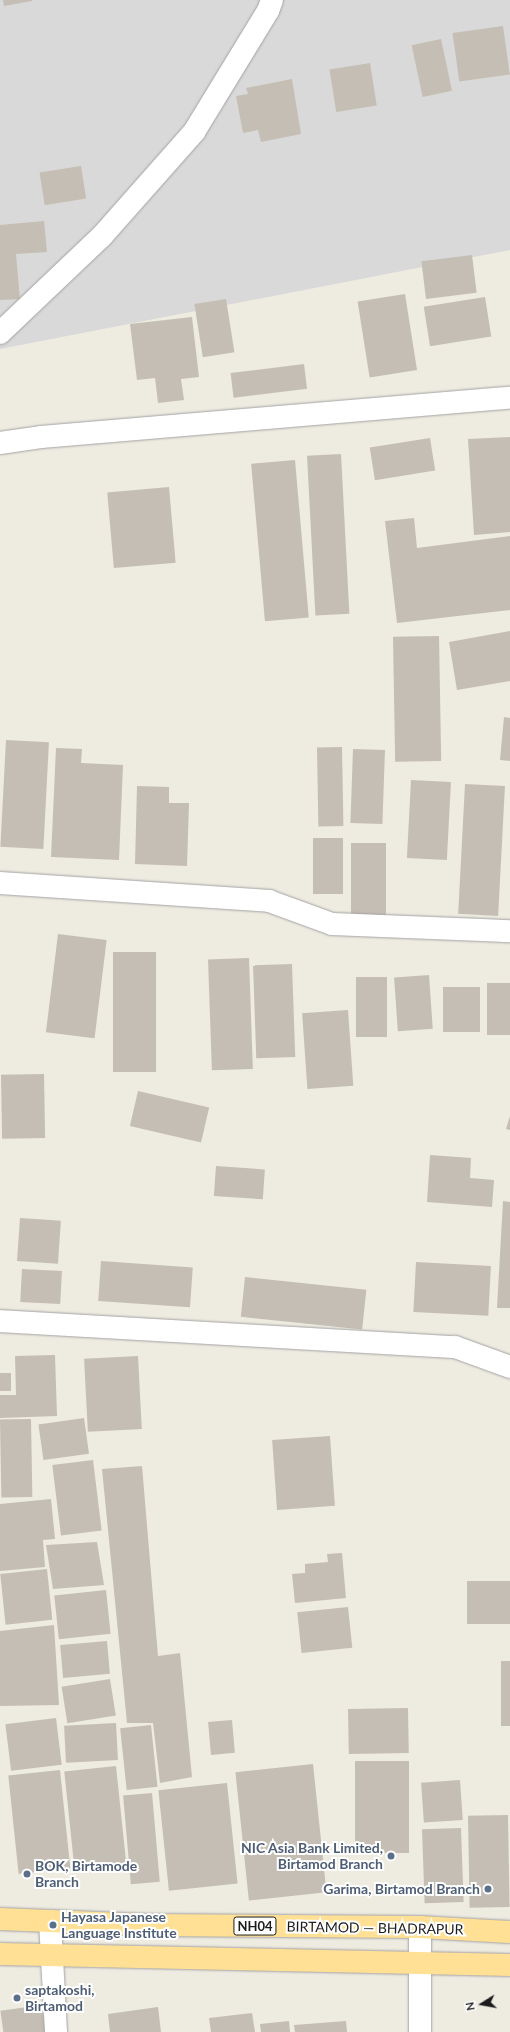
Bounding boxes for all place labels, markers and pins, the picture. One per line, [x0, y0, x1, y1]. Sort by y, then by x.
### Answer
place label: NIC Asia Bank Limited, Birtamod Branch [241, 1840, 383, 1872]
marker: NIC Asia Bank Limited, Birtamod Branch [386, 1851, 396, 1861]
place label: BOK, Birtamode Branch [35, 1858, 137, 1890]
marker: BOK, Birtamode Branch [22, 1869, 32, 1879]
place label: Garima, Birtamod Branch [323, 1881, 480, 1897]
marker: Garima, Birtamod Branch [483, 1884, 493, 1894]
place label: Hayasa Japanese Language Institute [61, 1909, 177, 1942]
marker: Hayasa Japanese Language Institute [48, 1920, 58, 1930]
place label: saptakoshi, Birtamod [25, 1982, 94, 2014]
marker: saptakoshi, Birtamod [12, 1993, 22, 2003]

